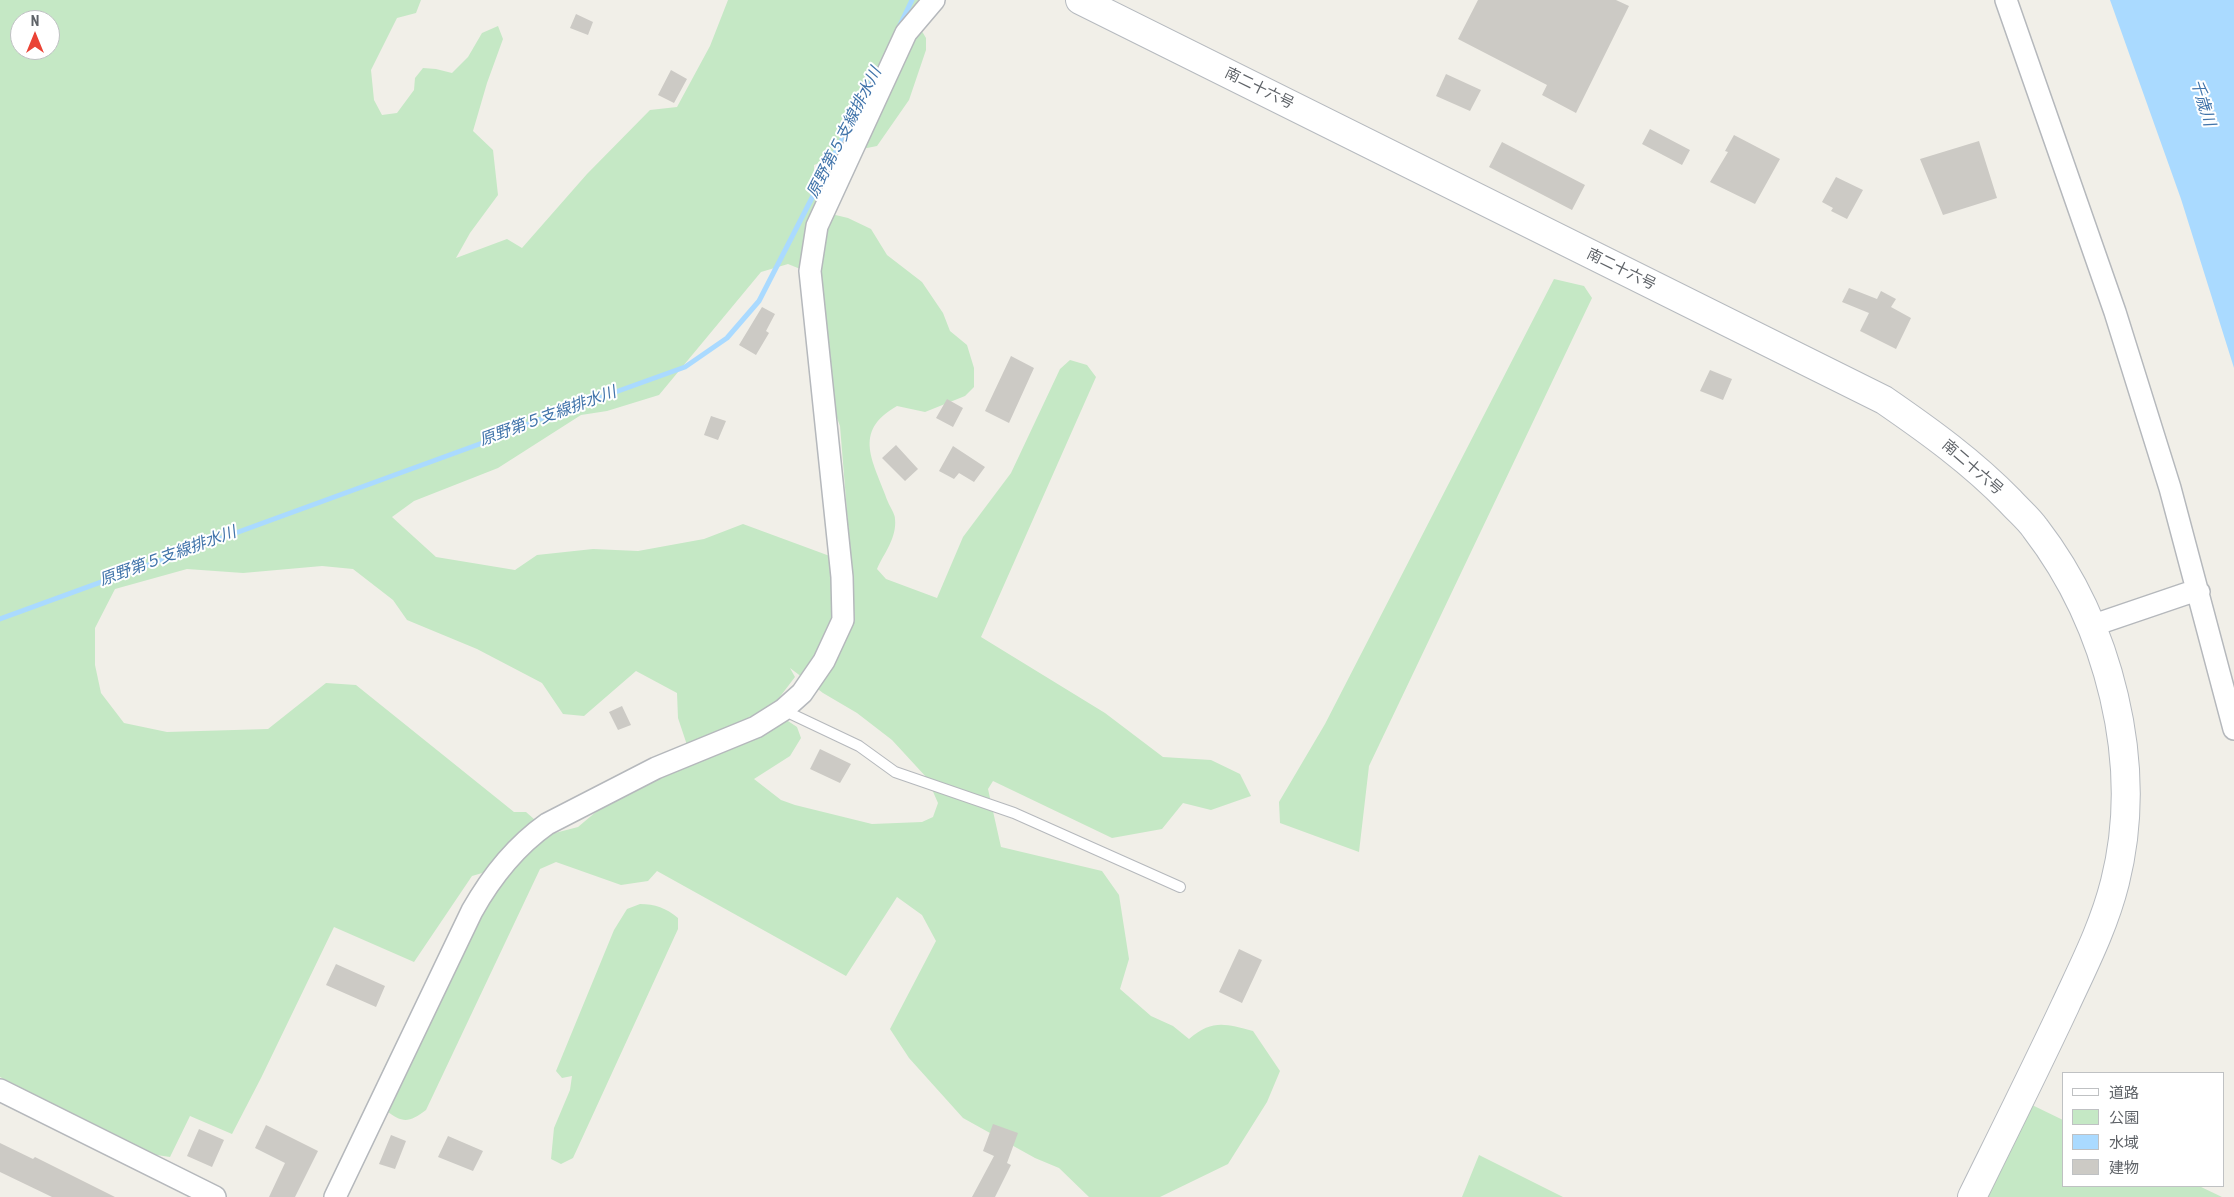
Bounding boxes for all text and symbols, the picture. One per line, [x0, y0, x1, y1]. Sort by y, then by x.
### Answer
north arrow [10, 10, 60, 60]
text: N [31, 13, 39, 29]
water label: 原野第５支線排水川 [804, 64, 886, 202]
street label: 南二十六号 [1221, 64, 1297, 114]
water label: 千歳川 [2186, 77, 2218, 129]
street label: 南二十六号 [1583, 245, 1659, 295]
water label: 原野第５支線排水川 [477, 383, 619, 451]
street label: 南二十六号 [1938, 437, 2006, 499]
water label: 原野第５支線排水川 [97, 523, 239, 591]
legend [2062, 1072, 2224, 1187]
text: 道路 [2109, 1084, 2139, 1102]
text: 公園 [2109, 1109, 2139, 1127]
text: 水域 [2109, 1134, 2139, 1152]
text: 建物 [2109, 1159, 2139, 1177]

